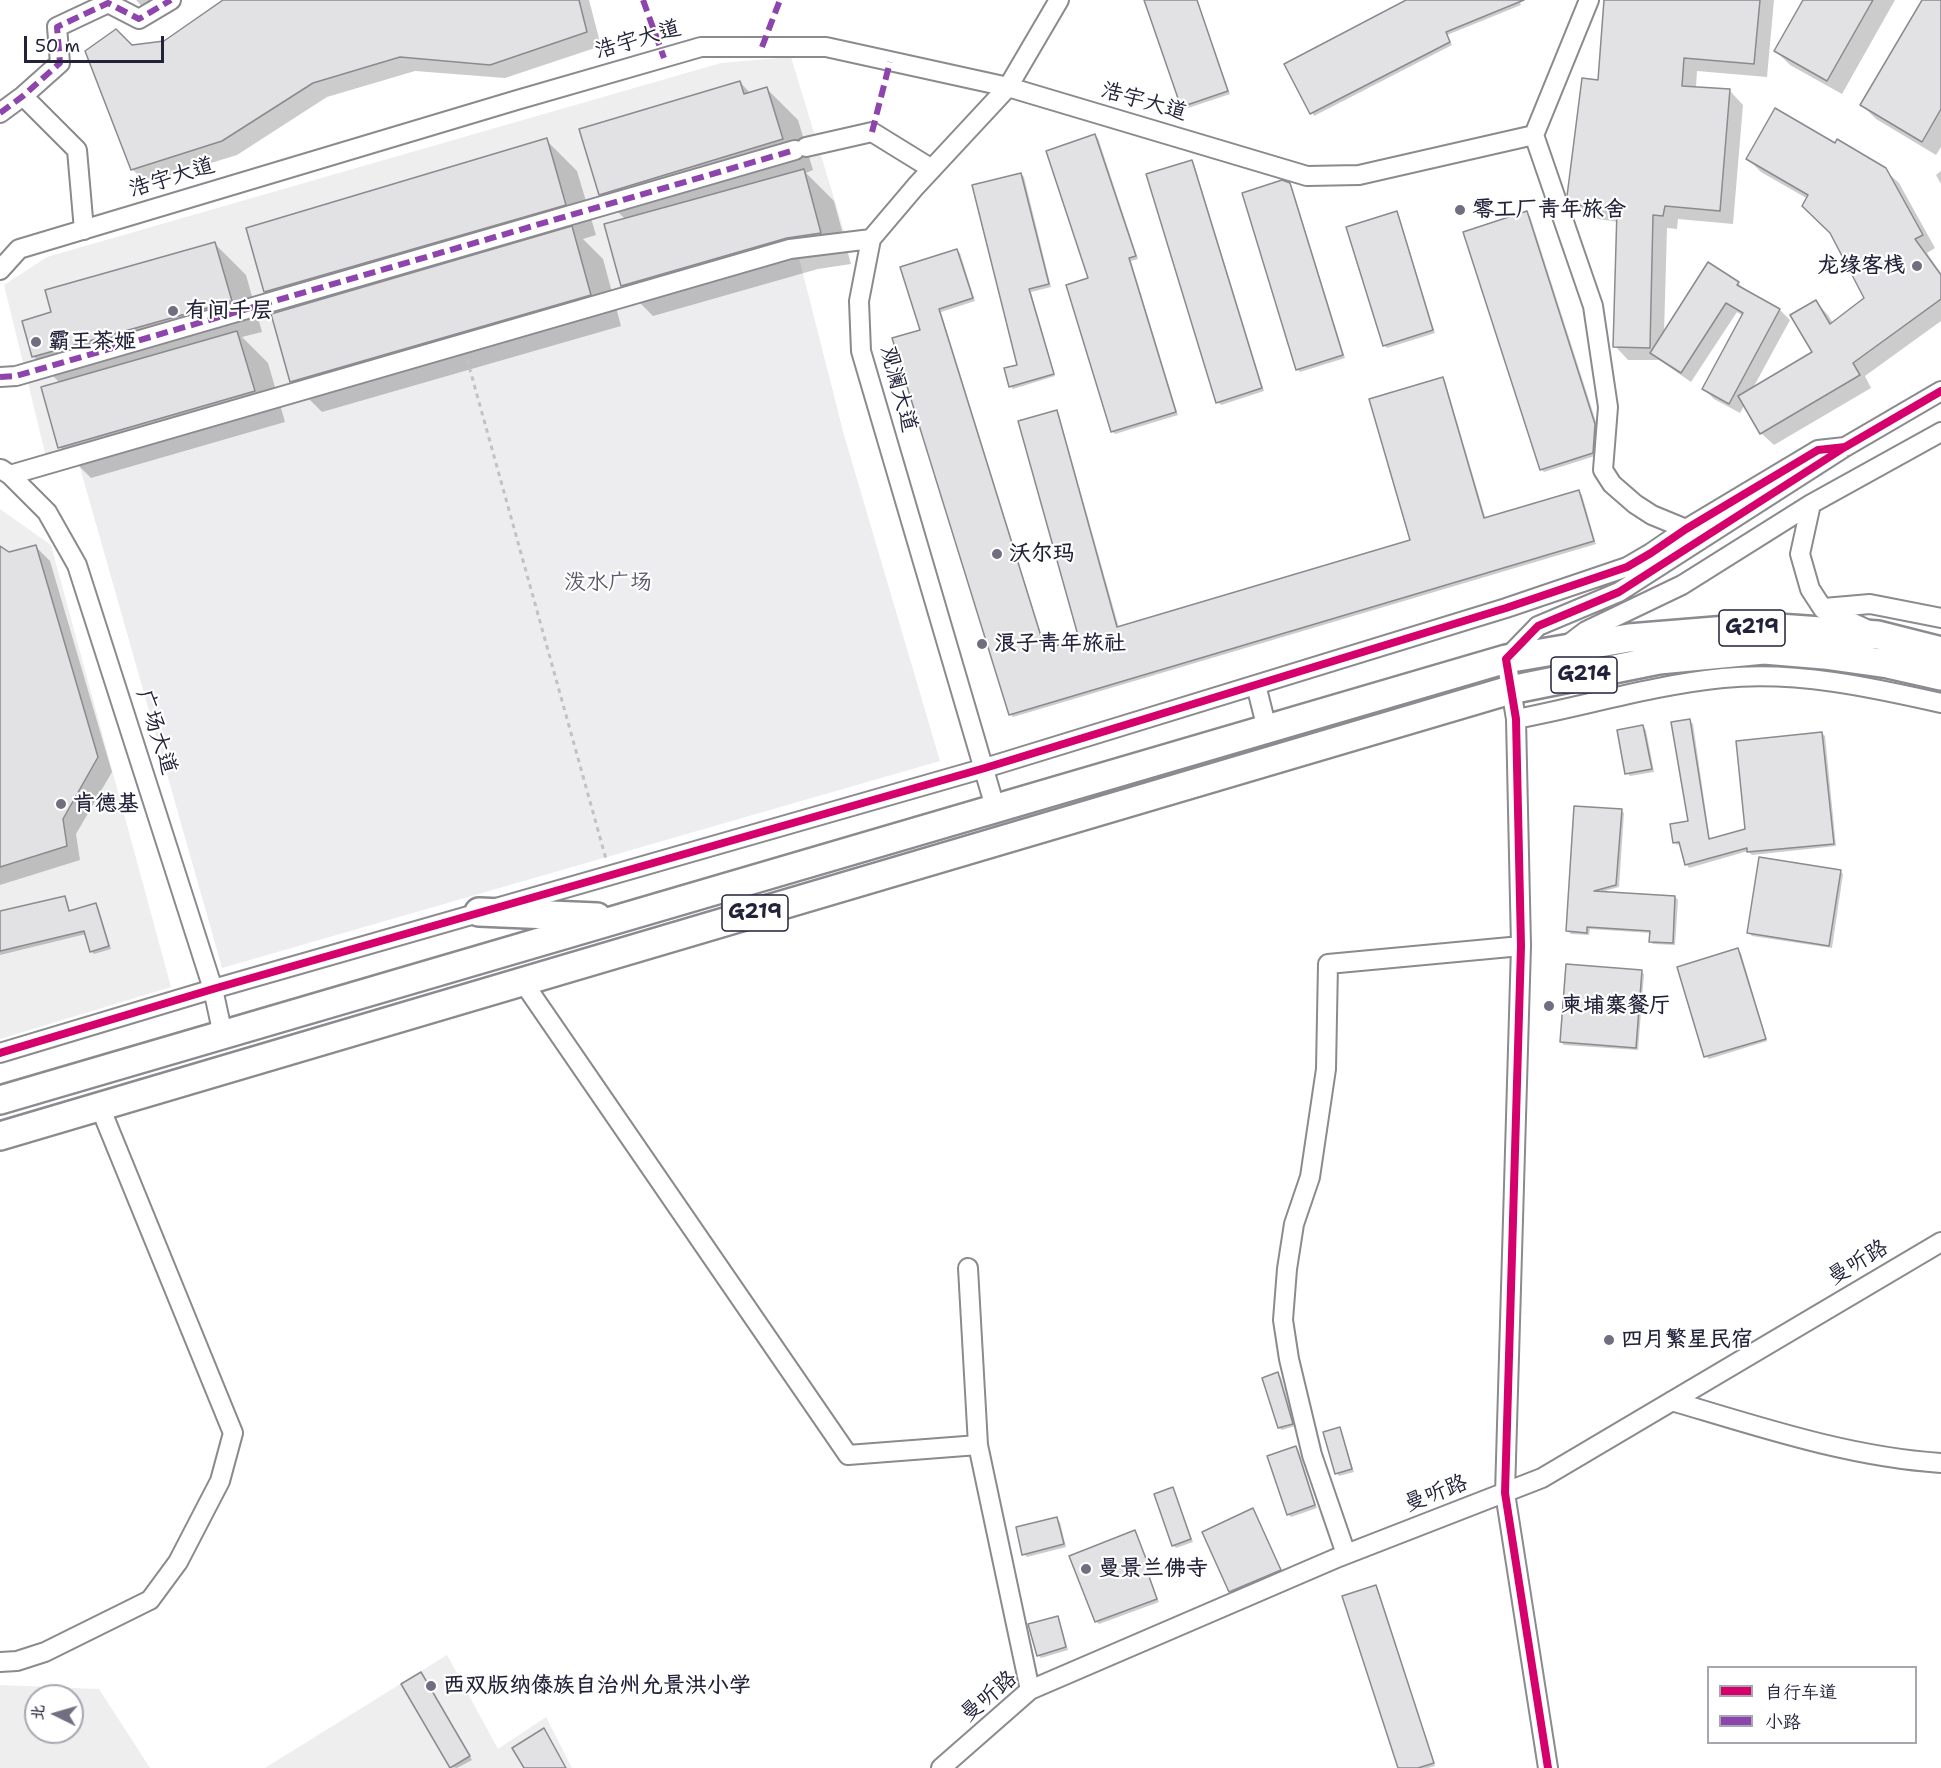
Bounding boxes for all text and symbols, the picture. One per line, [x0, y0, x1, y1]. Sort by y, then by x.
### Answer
street label: 浩宇大道 [592, 15, 684, 65]
scale bar [27, 24, 166, 62]
text: 50 m [35, 34, 80, 58]
street label: 浩宇大道 [1098, 77, 1190, 127]
street label: 浩宇大道 [126, 153, 218, 203]
place label: 零工厂青年旅舍 [1472, 197, 1626, 223]
marker: 零工厂青年旅舍 [1453, 203, 1467, 217]
place label: 龙缘客栈 [1817, 253, 1905, 279]
marker: 龙缘客栈 [1910, 259, 1924, 273]
place label: 有间千层 [185, 298, 273, 324]
marker: 有间千层 [166, 304, 180, 318]
place label: 霸王茶姬 [48, 329, 136, 355]
marker: 霸王茶姬 [29, 335, 43, 349]
street label: 观澜大道 [874, 343, 922, 435]
place label: 沃尔玛 [1009, 541, 1075, 567]
marker: 沃尔玛 [990, 547, 1004, 561]
park label: 泼水广场 [564, 570, 652, 596]
road number: G219 [1719, 610, 1785, 646]
place label: 浪子青年旅社 [994, 631, 1126, 657]
marker: 浪子青年旅社 [975, 637, 989, 651]
road number: G214 [1551, 657, 1617, 693]
street label: 广场大道 [130, 686, 182, 778]
place label: 肯德基 [73, 791, 139, 817]
marker: 肯德基 [54, 797, 68, 811]
road number: G219 [722, 895, 788, 931]
place label: 柬埔寨餐厅 [1561, 993, 1671, 1019]
marker: 柬埔寨餐厅 [1542, 999, 1556, 1013]
street label: 曼听路 [1823, 1235, 1893, 1291]
place label: 四月繁星民宿 [1621, 1327, 1753, 1353]
marker: 四月繁星民宿 [1602, 1333, 1616, 1347]
street label: 曼听路 [1400, 1470, 1472, 1518]
place label: 曼景兰佛寺 [1098, 1556, 1208, 1582]
marker: 曼景兰佛寺 [1079, 1562, 1093, 1576]
street label: 曼听路 [955, 1666, 1023, 1728]
legend [1707, 1666, 1917, 1744]
place label: 西双版纳傣族自治州允景洪小学 [443, 1673, 751, 1699]
marker: 西双版纳傣族自治州允景洪小学 [424, 1679, 438, 1693]
text: 自行车道 [1765, 1680, 1837, 1704]
north arrow [24, 1684, 84, 1744]
text: 北 [26, 1704, 49, 1721]
text: 小路 [1765, 1710, 1801, 1734]

